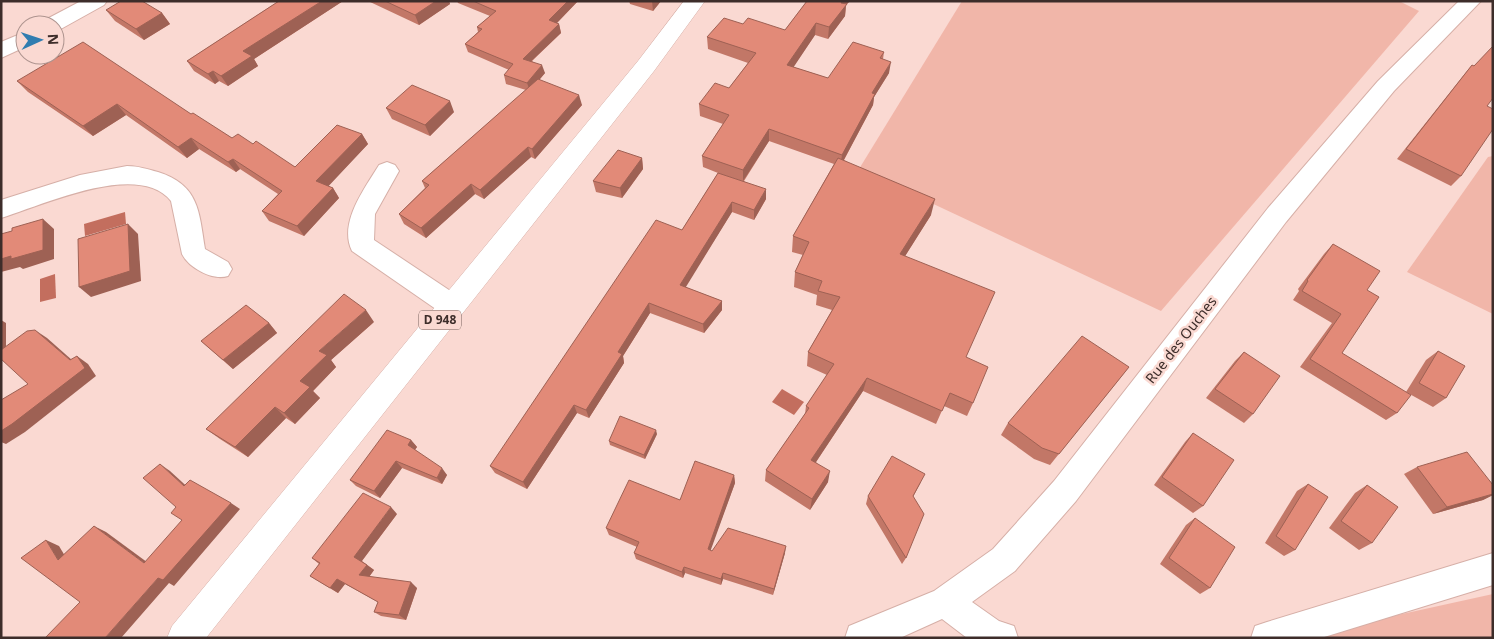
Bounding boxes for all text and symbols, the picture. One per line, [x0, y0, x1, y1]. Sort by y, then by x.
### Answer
north arrow [15, 15, 65, 65]
text: N [44, 33, 63, 45]
street label: Rue des Ouches [1141, 292, 1221, 387]
road number: D 948 [419, 310, 461, 330]

